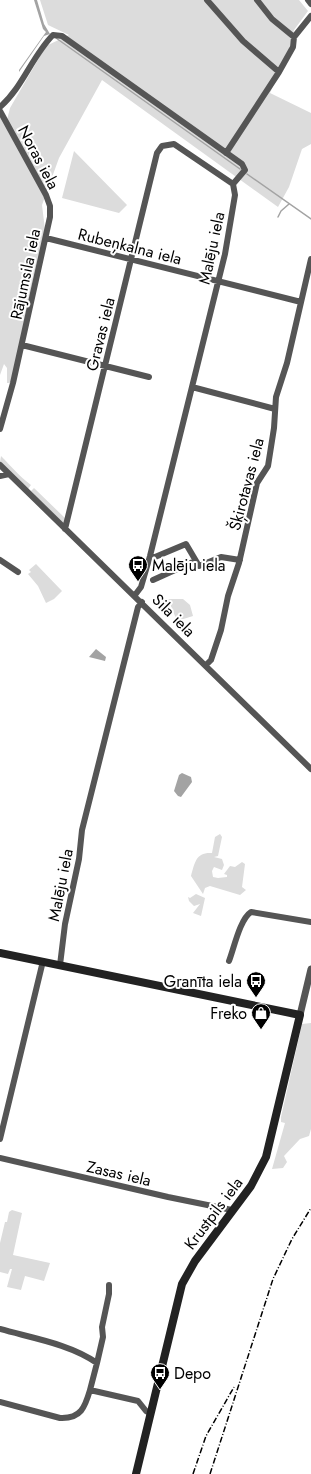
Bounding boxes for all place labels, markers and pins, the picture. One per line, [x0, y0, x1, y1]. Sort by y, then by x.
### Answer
bus stop icon: Malēju iela [127, 554, 149, 582]
place label: Malēju iela [152, 554, 226, 577]
place label: Granīta iela [164, 970, 242, 993]
bus stop icon: Granīta iela [245, 970, 267, 998]
place label: Freko [210, 1002, 247, 1025]
shop icon: Freko [250, 1002, 272, 1030]
bus stop icon: Depo [149, 1362, 171, 1390]
place label: Depo [174, 1362, 211, 1385]

